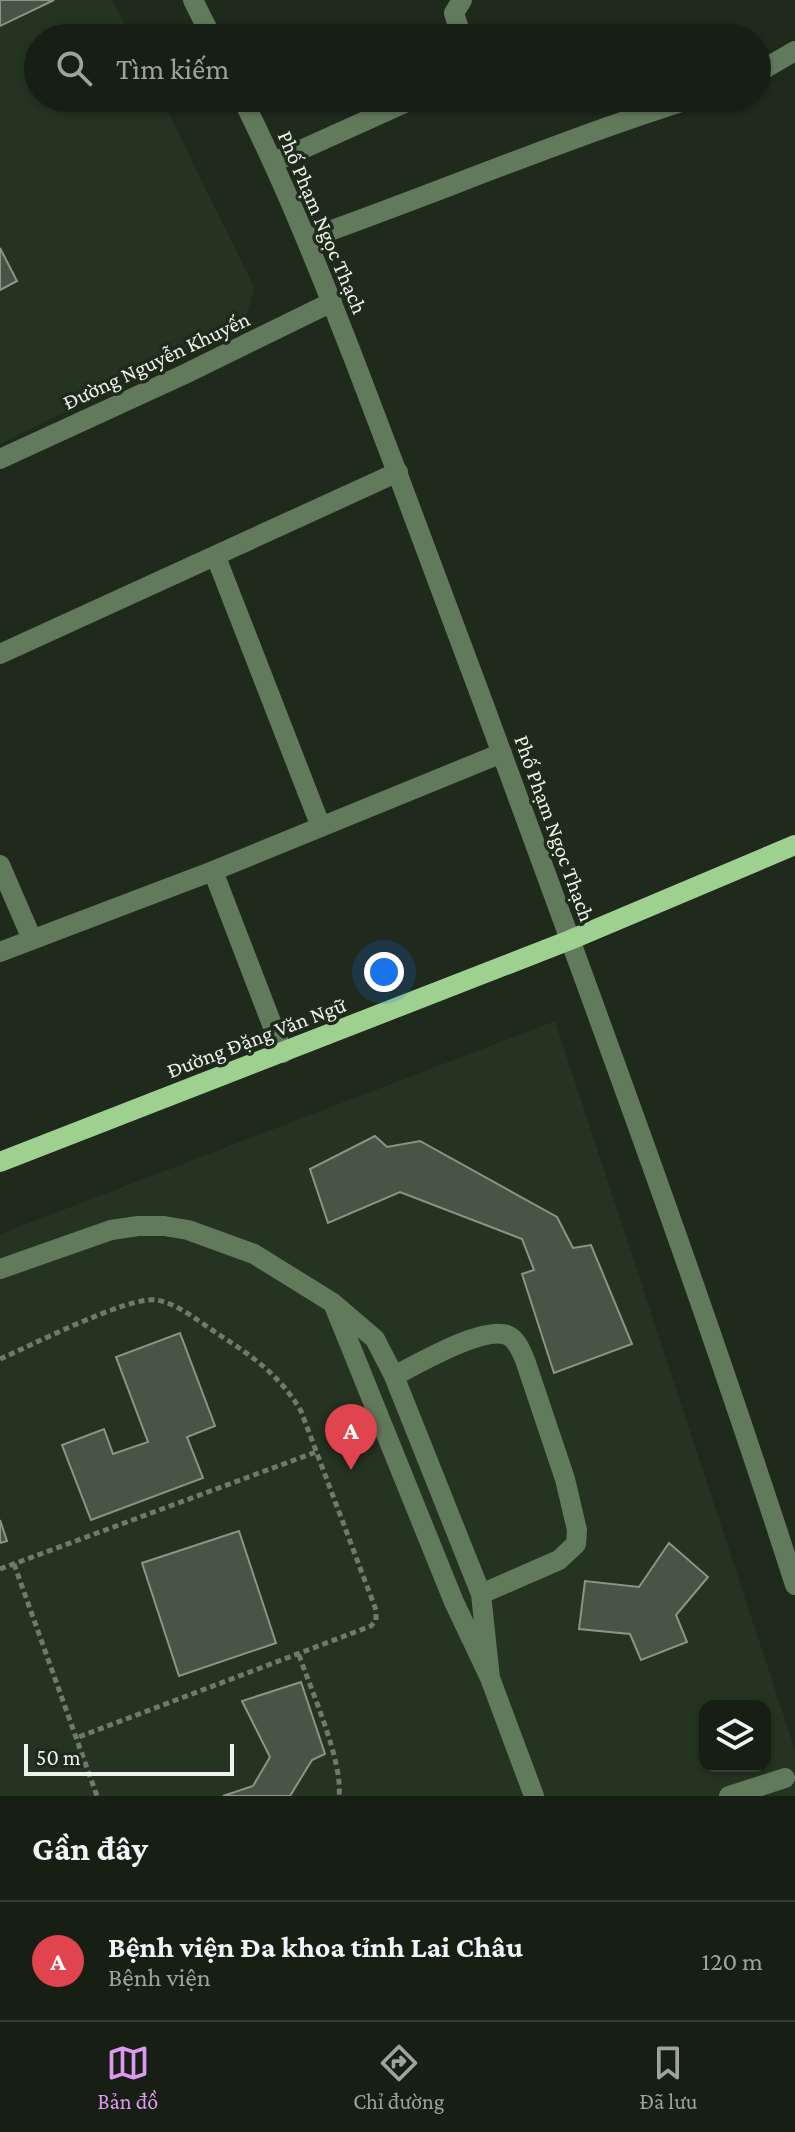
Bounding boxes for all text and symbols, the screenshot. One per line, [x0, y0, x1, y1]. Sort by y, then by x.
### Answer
search box [24, 24, 771, 112]
icon: search [52, 46, 96, 90]
text: Tìm kiếm [116, 52, 229, 85]
street label: Phố Phạm Ngọc Thạch [273, 127, 373, 318]
street label: Đường Nguyễn Khuyến [59, 306, 254, 415]
street label: Phố Phạm Ngọc Thạch [509, 732, 600, 925]
your location [364, 952, 404, 992]
street label: Đường Đặng Văn Ngữ [163, 992, 349, 1083]
pin: A [325, 1404, 377, 1470]
map controls [699, 1700, 771, 1772]
button: layers [699, 1700, 771, 1772]
scale bar [24, 1740, 234, 1776]
text: 50 m [36, 1745, 81, 1770]
text: Gần đây [32, 1830, 148, 1867]
text: Bệnh viện Đa khoa tỉnh Lai Châu [108, 1930, 523, 1963]
text: A [50, 1947, 66, 1976]
text: 120 m [702, 1947, 763, 1976]
text: Bệnh viện [108, 1963, 211, 1992]
tab: Bản đồ [97, 2041, 158, 2114]
tab: Chỉ đường [353, 2041, 444, 2114]
tab: Đã lưu [639, 2041, 697, 2114]

